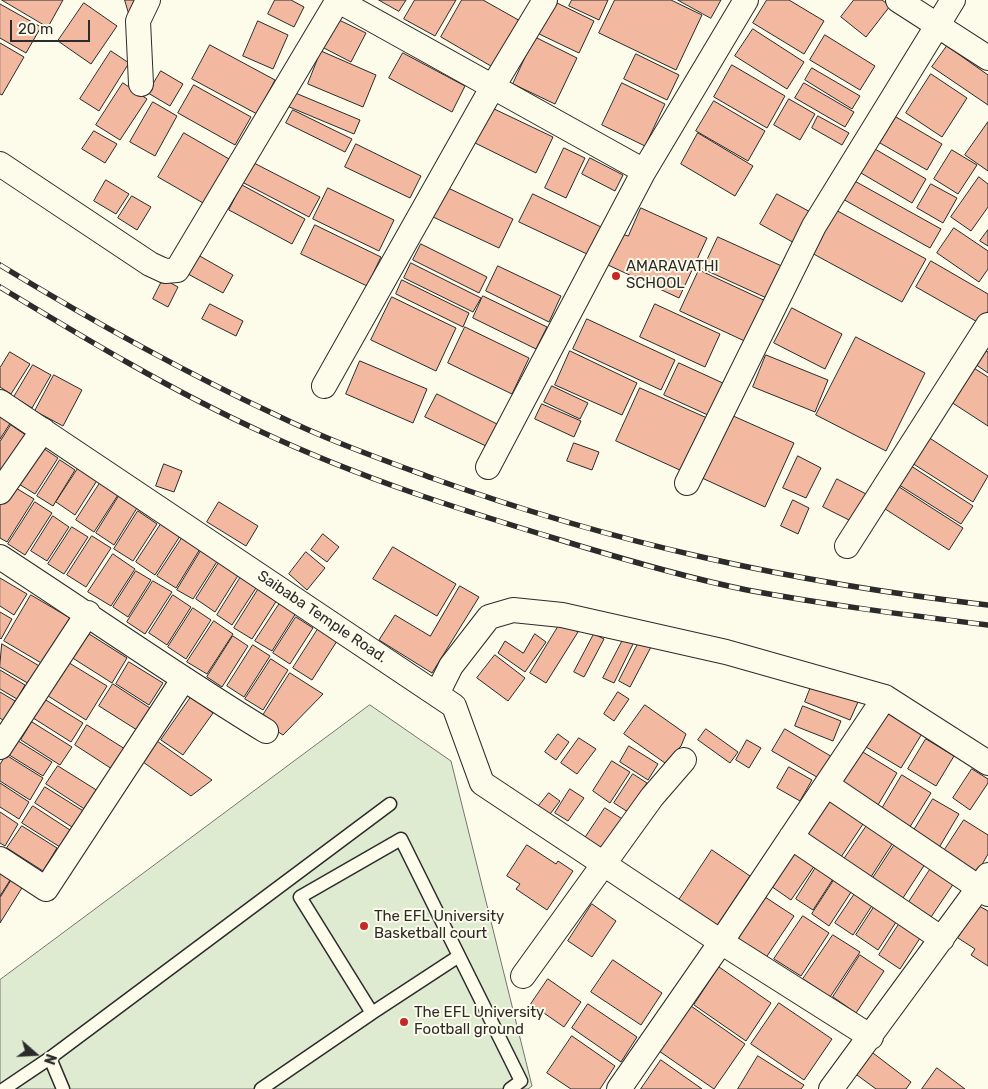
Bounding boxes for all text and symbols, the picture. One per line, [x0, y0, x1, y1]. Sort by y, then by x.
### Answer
scale bar [12, 10, 92, 42]
text: 20 m [18, 20, 53, 38]
place label: AMARAVATHI SCHOOL [626, 258, 719, 293]
marker: AMARAVATHI SCHOOL [610, 270, 622, 282]
street label: Saibaba Temple Road. [254, 567, 390, 667]
place label: The EFL University Basketball court [374, 908, 504, 943]
marker: The EFL University Basketball court [358, 920, 370, 932]
place label: The EFL University Football ground [414, 1004, 544, 1039]
marker: The EFL University Football ground [398, 1016, 410, 1028]
north arrow [10, 1029, 60, 1079]
text: N [40, 1052, 59, 1067]

